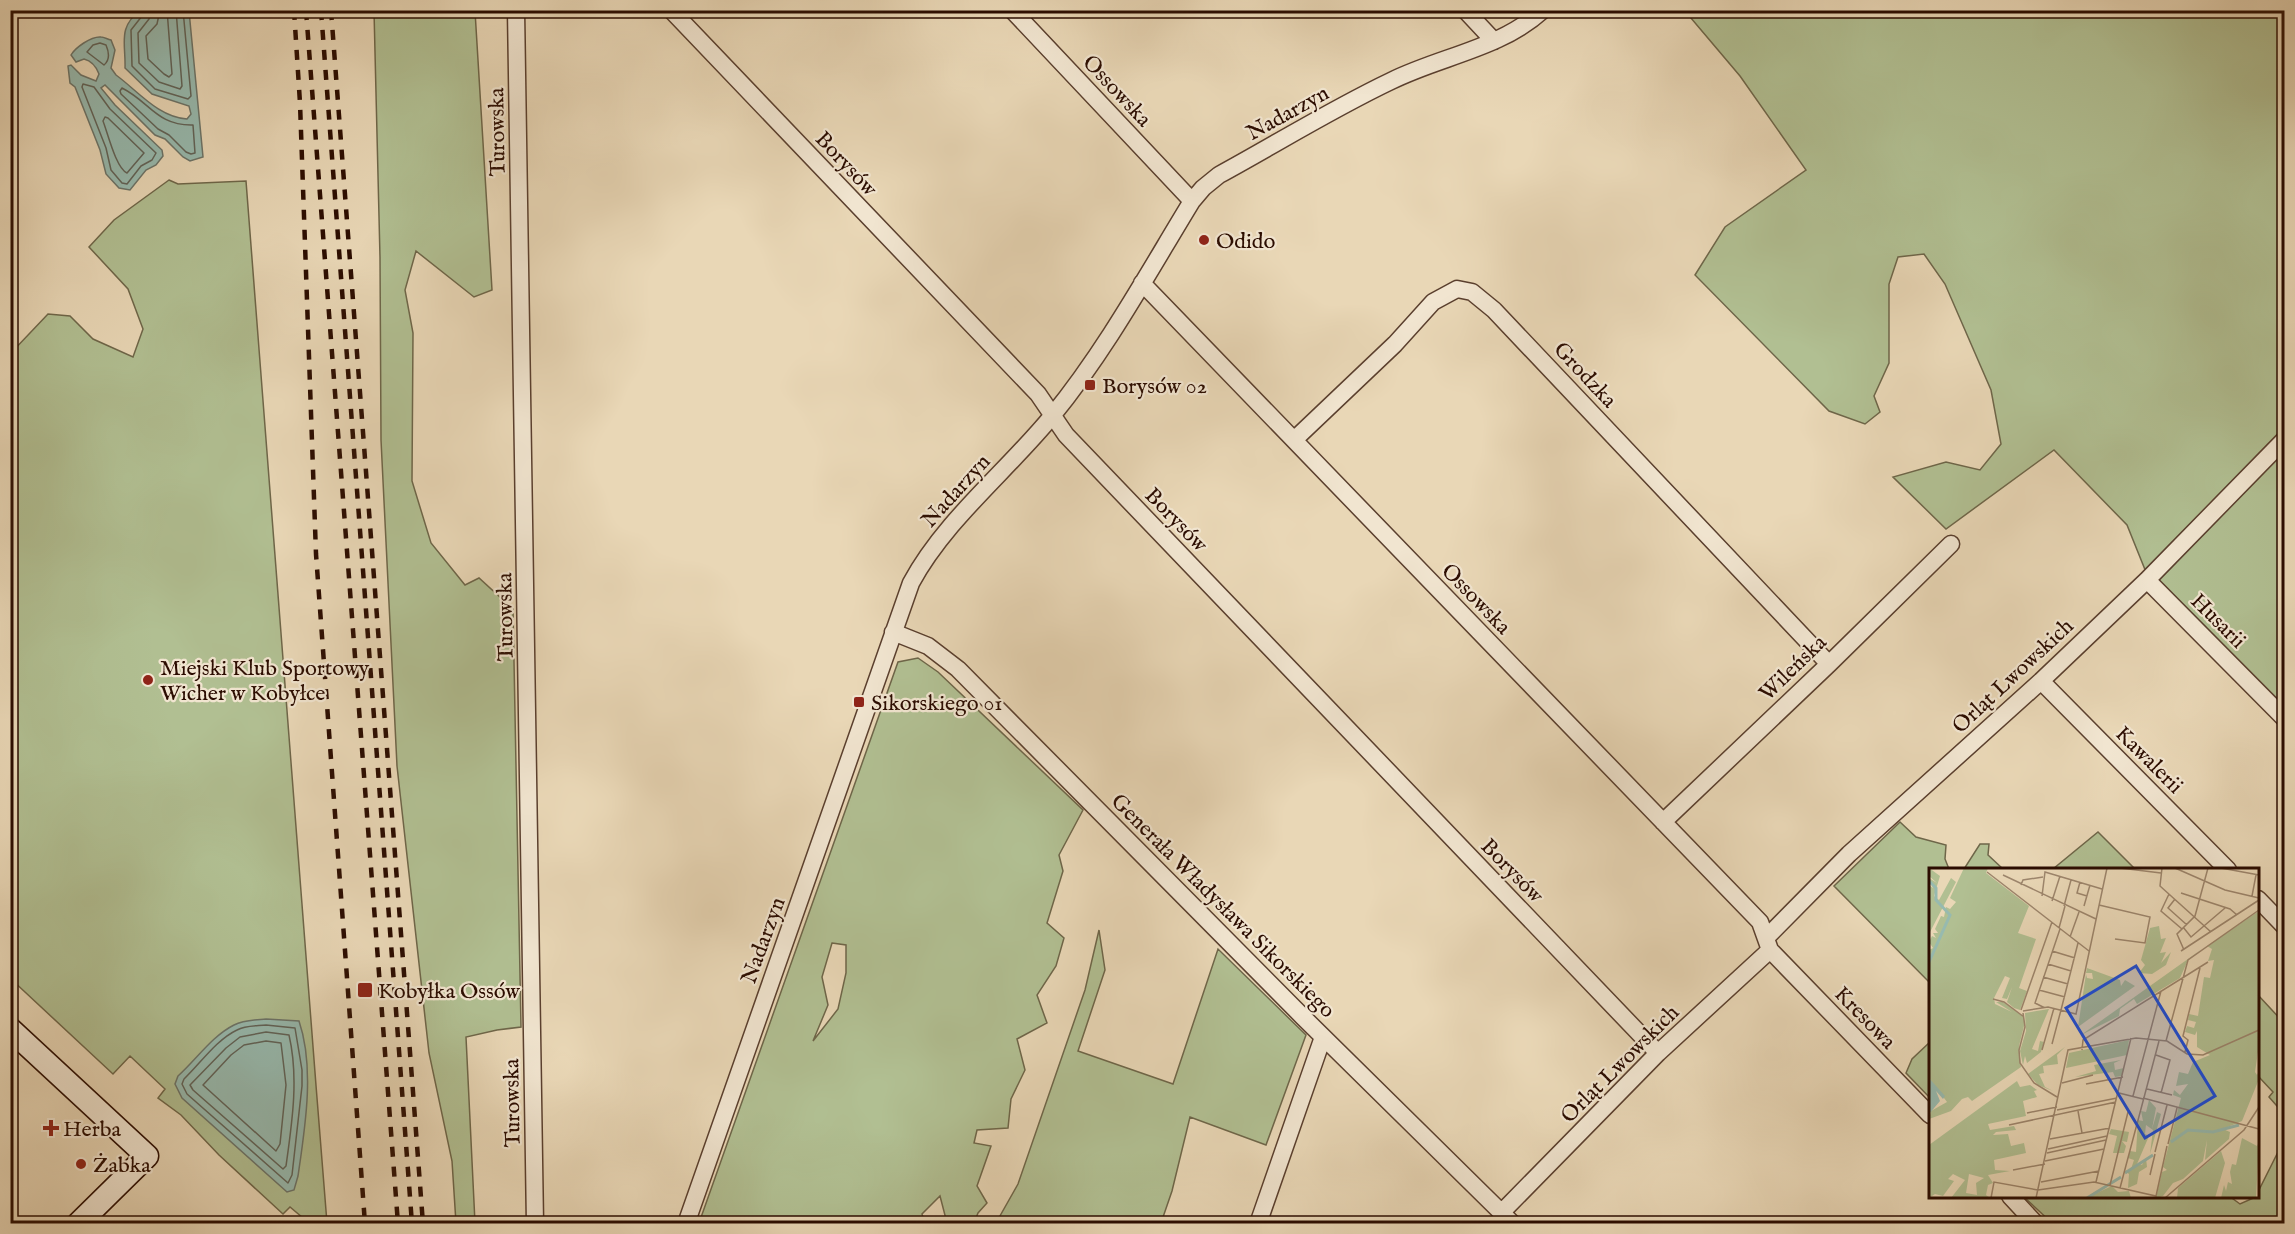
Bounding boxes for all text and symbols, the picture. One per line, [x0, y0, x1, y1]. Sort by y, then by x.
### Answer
street label: Ossowska [1076, 49, 1157, 134]
street label: Nadarzyn [1242, 80, 1334, 148]
street label: Turowska [483, 87, 513, 177]
street label: Borysów [808, 126, 883, 203]
place label: Odido [1216, 228, 1275, 256]
marker: Odido [1197, 233, 1211, 247]
street label: Grodzka [1547, 336, 1623, 415]
place label: Borysów 02 [1102, 373, 1207, 401]
marker: Borysów 02 [1083, 378, 1097, 392]
street label: Nadarzyn [916, 448, 997, 534]
street label: Borysów [1138, 482, 1213, 559]
street label: Ossowska [1435, 558, 1517, 641]
street label: Turowska [491, 572, 521, 662]
street label: Husarii [2184, 588, 2251, 655]
street label: Orląt Lwowskich [1947, 613, 2080, 740]
street label: Wileńska [1754, 629, 1834, 708]
place label: Miejski Klub Sportowy Wicher w Kobyłce [160, 655, 369, 708]
marker: Miejski Klub Sportowy Wicher w Kobyłce [141, 673, 155, 687]
place label: Sikorskiego 01 [871, 690, 1002, 718]
marker: Sikorskiego 01 [852, 695, 866, 709]
street label: Kawalerii [2109, 720, 2189, 800]
street label: Generała Władysława Sikorskiego [1104, 788, 1341, 1025]
street label: Borysów [1474, 833, 1549, 910]
inset map [1929, 868, 2259, 1198]
street label: Nadarzyn [735, 893, 793, 988]
place label: Kobyłka Ossów [378, 978, 520, 1006]
marker: Kobyłka Ossów [356, 981, 374, 999]
street label: Kresowa [1828, 981, 1902, 1056]
street label: Orląt Lwowskich [1555, 999, 1686, 1130]
street label: Turowska [498, 1058, 528, 1148]
place label: Herba [63, 1116, 122, 1144]
marker: Herba [44, 1121, 58, 1135]
place label: Żabka [93, 1152, 151, 1180]
marker: Żabka [74, 1157, 88, 1171]

